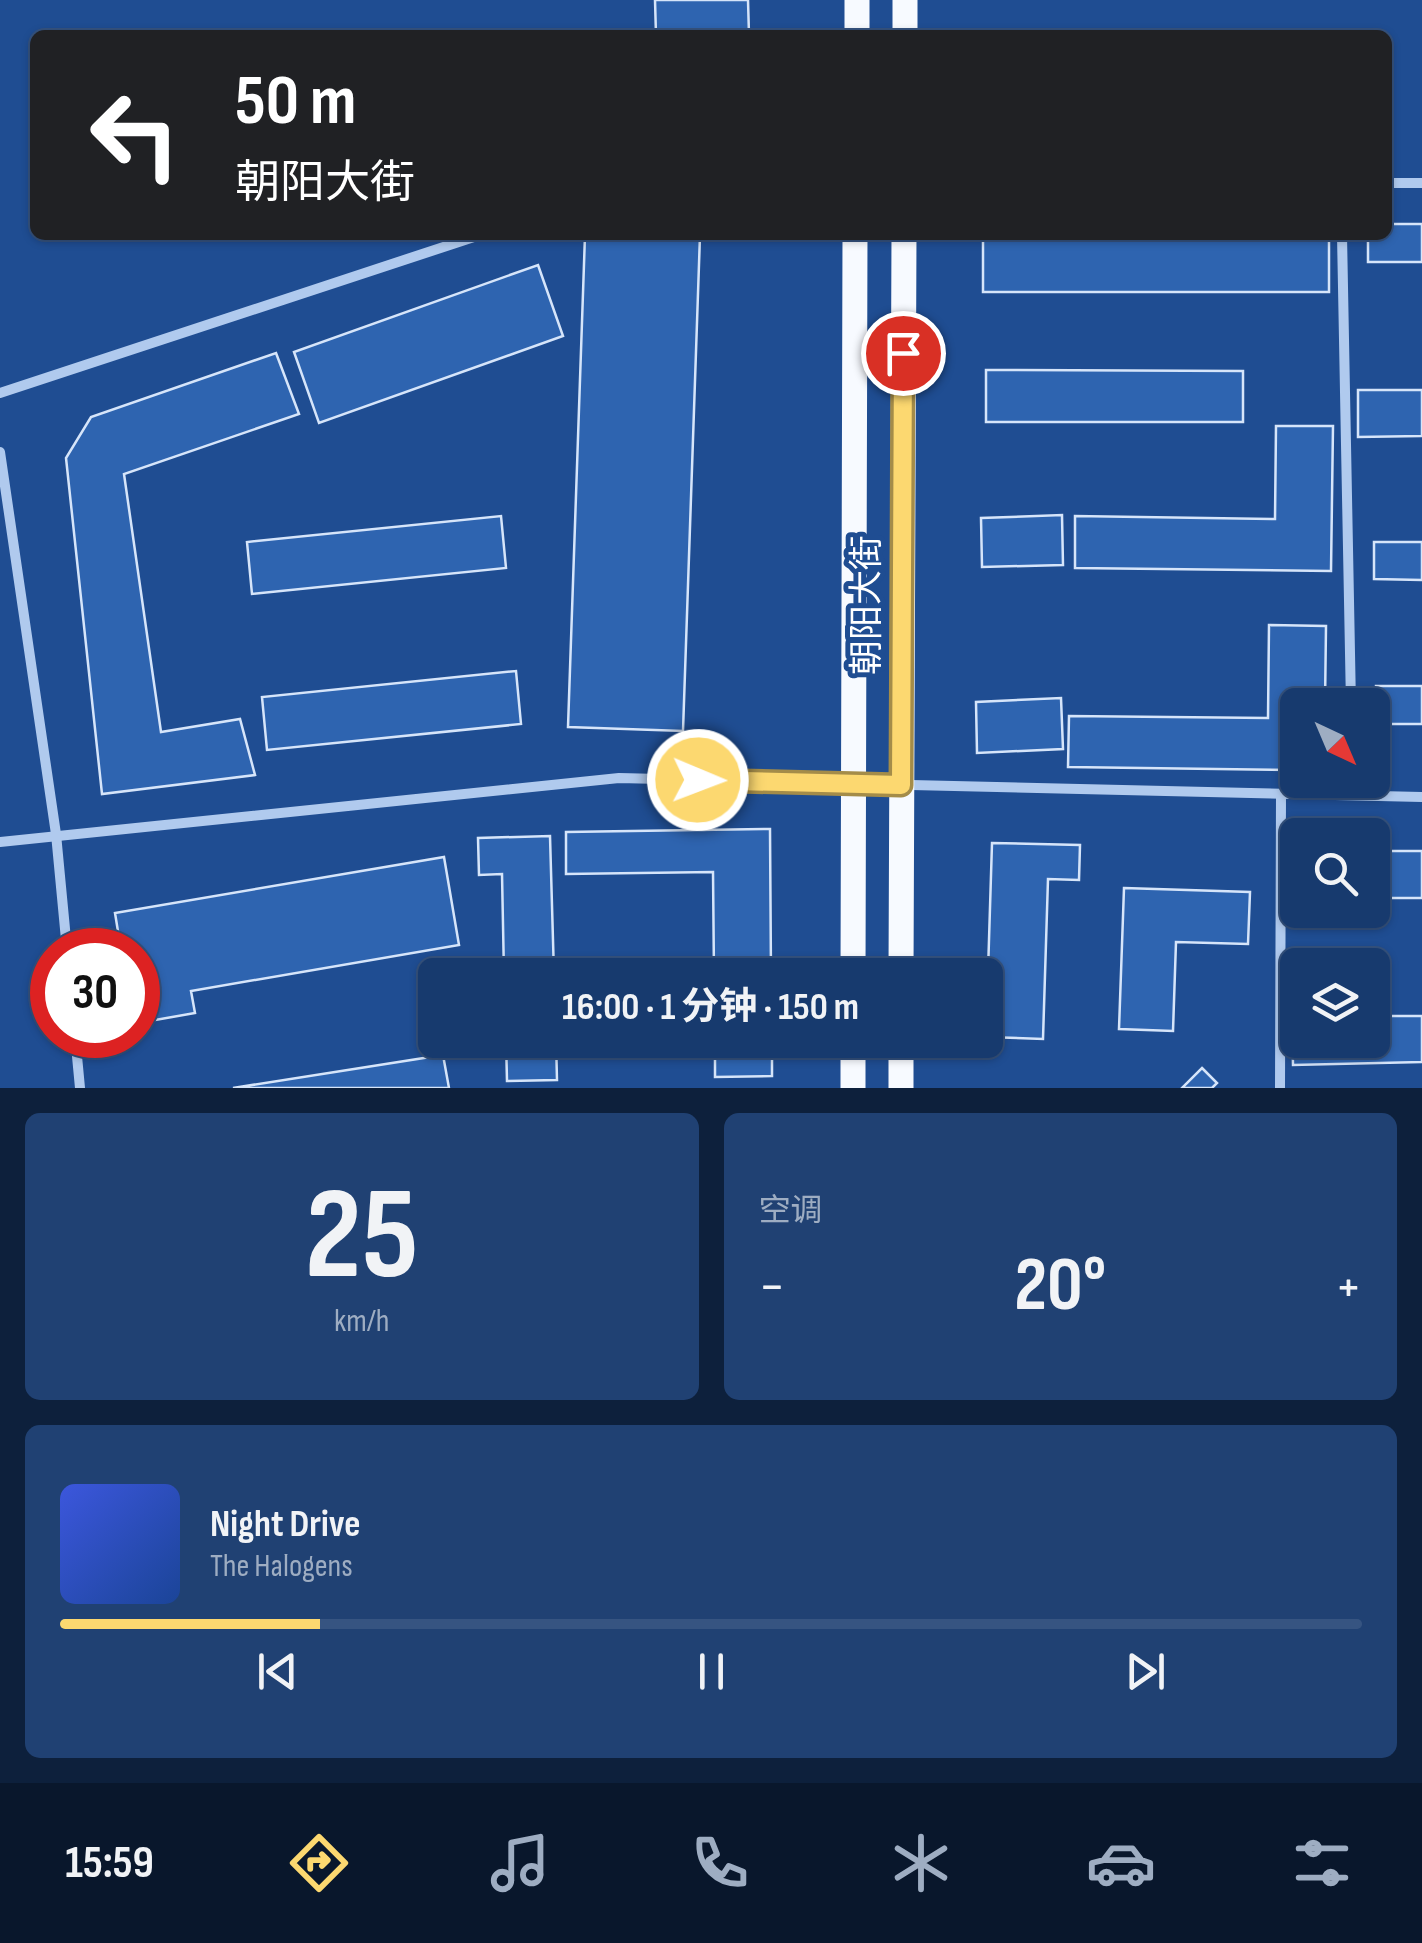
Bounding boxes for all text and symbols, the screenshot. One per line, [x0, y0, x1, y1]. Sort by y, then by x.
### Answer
text: 50 m [235, 60, 356, 144]
icon: left [70, 70, 200, 200]
text: 朝阳大街 [235, 156, 415, 211]
pin [861, 311, 946, 396]
icon: arrive [876, 326, 931, 381]
street label: 朝阳大街 [846, 535, 889, 675]
north arrow [1280, 688, 1390, 798]
map controls [1280, 688, 1390, 1058]
position arrow [646, 728, 750, 832]
button: search [1280, 818, 1390, 928]
speed limit sign: 30 [30, 928, 160, 1058]
button: layers [1280, 948, 1390, 1058]
text: 16:00 · 1 分钟 · 150 m [562, 985, 859, 1030]
text: 25 [305, 1159, 419, 1315]
text: 空调 [759, 1192, 823, 1231]
text: 20° [1014, 1241, 1106, 1332]
text: − [759, 1254, 785, 1321]
text: + [1335, 1254, 1362, 1321]
text: km/h [334, 1302, 389, 1341]
text: Night Drive [210, 1502, 361, 1547]
text: The Halogens [210, 1547, 353, 1586]
icon: previous [250, 1644, 305, 1699]
icon: pause [684, 1644, 739, 1699]
icon: next [1118, 1644, 1173, 1699]
icon: directions [284, 1828, 354, 1898]
icon: music [485, 1828, 555, 1898]
icon: phone [685, 1828, 755, 1898]
icon: climate [886, 1828, 956, 1898]
icon: car [1086, 1828, 1156, 1898]
icon: filters [1287, 1828, 1357, 1898]
text: 15:59 [65, 1836, 154, 1891]

